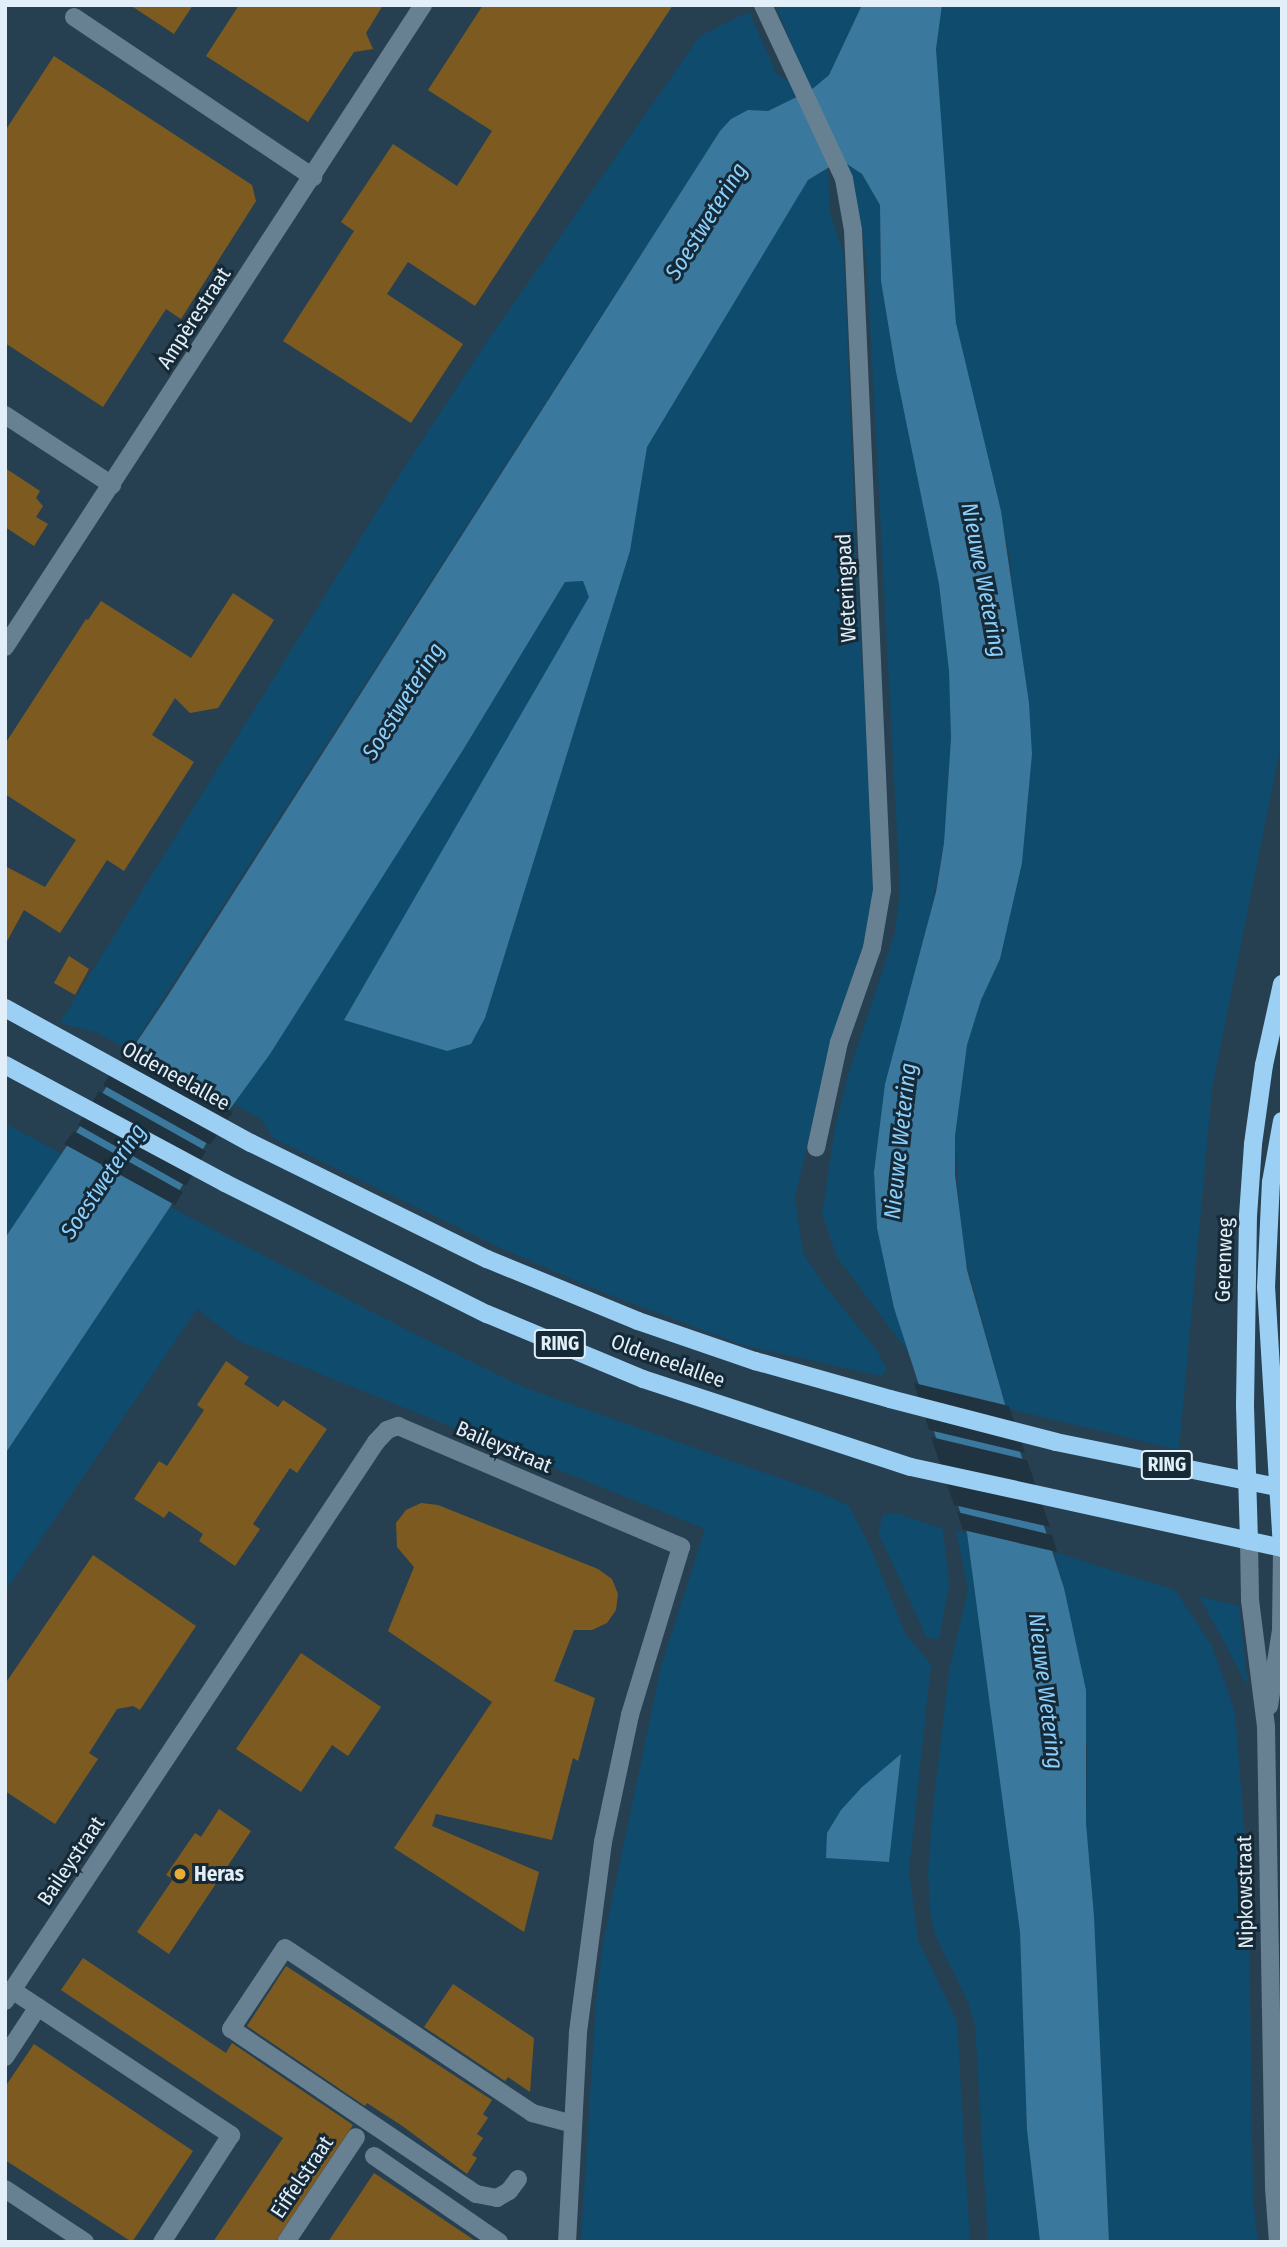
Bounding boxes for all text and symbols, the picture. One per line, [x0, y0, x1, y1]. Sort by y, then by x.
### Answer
water label: Soestwetering [659, 157, 753, 285]
street label: Ampèrestraat [152, 263, 236, 373]
water label: Nieuwe Wetering [955, 500, 1013, 660]
street label: Weteringpad [831, 533, 861, 643]
water label: Soestwetering [356, 637, 450, 765]
street label: Oldeneelallee [118, 1036, 234, 1116]
water label: Nieuwe Wetering [878, 1061, 922, 1221]
water label: Soestwetering [54, 1118, 152, 1244]
street label: Gerenweg [1210, 1217, 1238, 1303]
road number: RING [534, 1328, 586, 1360]
street label: Oldeneelallee [608, 1329, 728, 1393]
street label: Baileystraat [452, 1415, 556, 1479]
road number: RING [1141, 1450, 1193, 1480]
water label: Nieuwe Wetering [1023, 1611, 1069, 1771]
street label: Baileystraat [32, 1812, 110, 1910]
street label: Nipkowstraat [1231, 1835, 1259, 1949]
place label: Heras [194, 1861, 244, 1887]
marker: Heras [172, 1866, 188, 1882]
street label: Eiffelstraat [265, 2131, 339, 2223]

